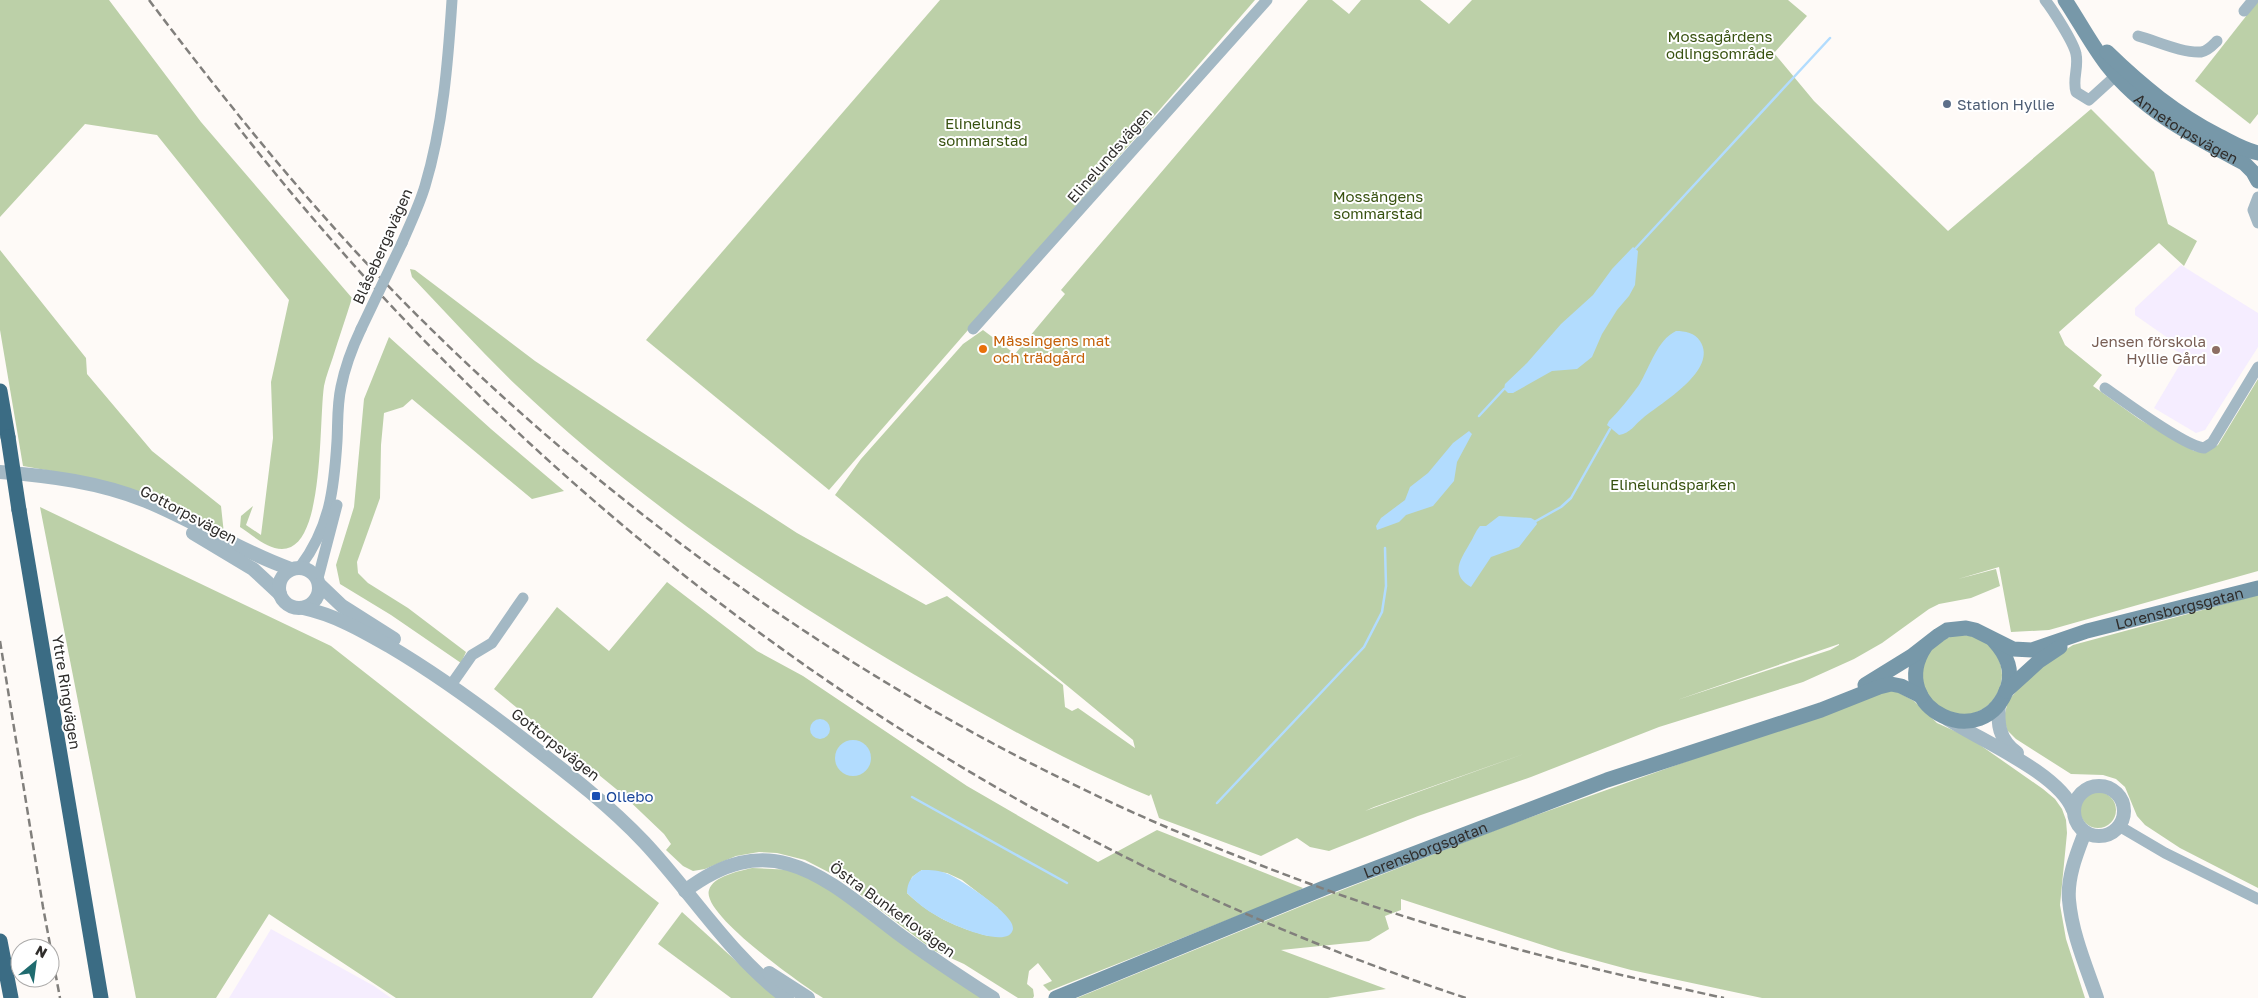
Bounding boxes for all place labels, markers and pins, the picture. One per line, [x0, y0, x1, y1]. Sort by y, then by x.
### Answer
place label: Station Hyllie [1957, 95, 2055, 113]
marker: Station Hyllie [1941, 98, 1953, 110]
place label: Mässingens mat och trädgård [993, 331, 1110, 366]
place label: Jensen förskola Hyllie Gård [2092, 332, 2206, 367]
marker: Mässingens mat och trädgård [977, 343, 989, 355]
marker: Jensen förskola Hyllie Gård [2210, 344, 2222, 356]
place label: Ollebo [606, 787, 653, 805]
marker: Ollebo [590, 790, 602, 802]

